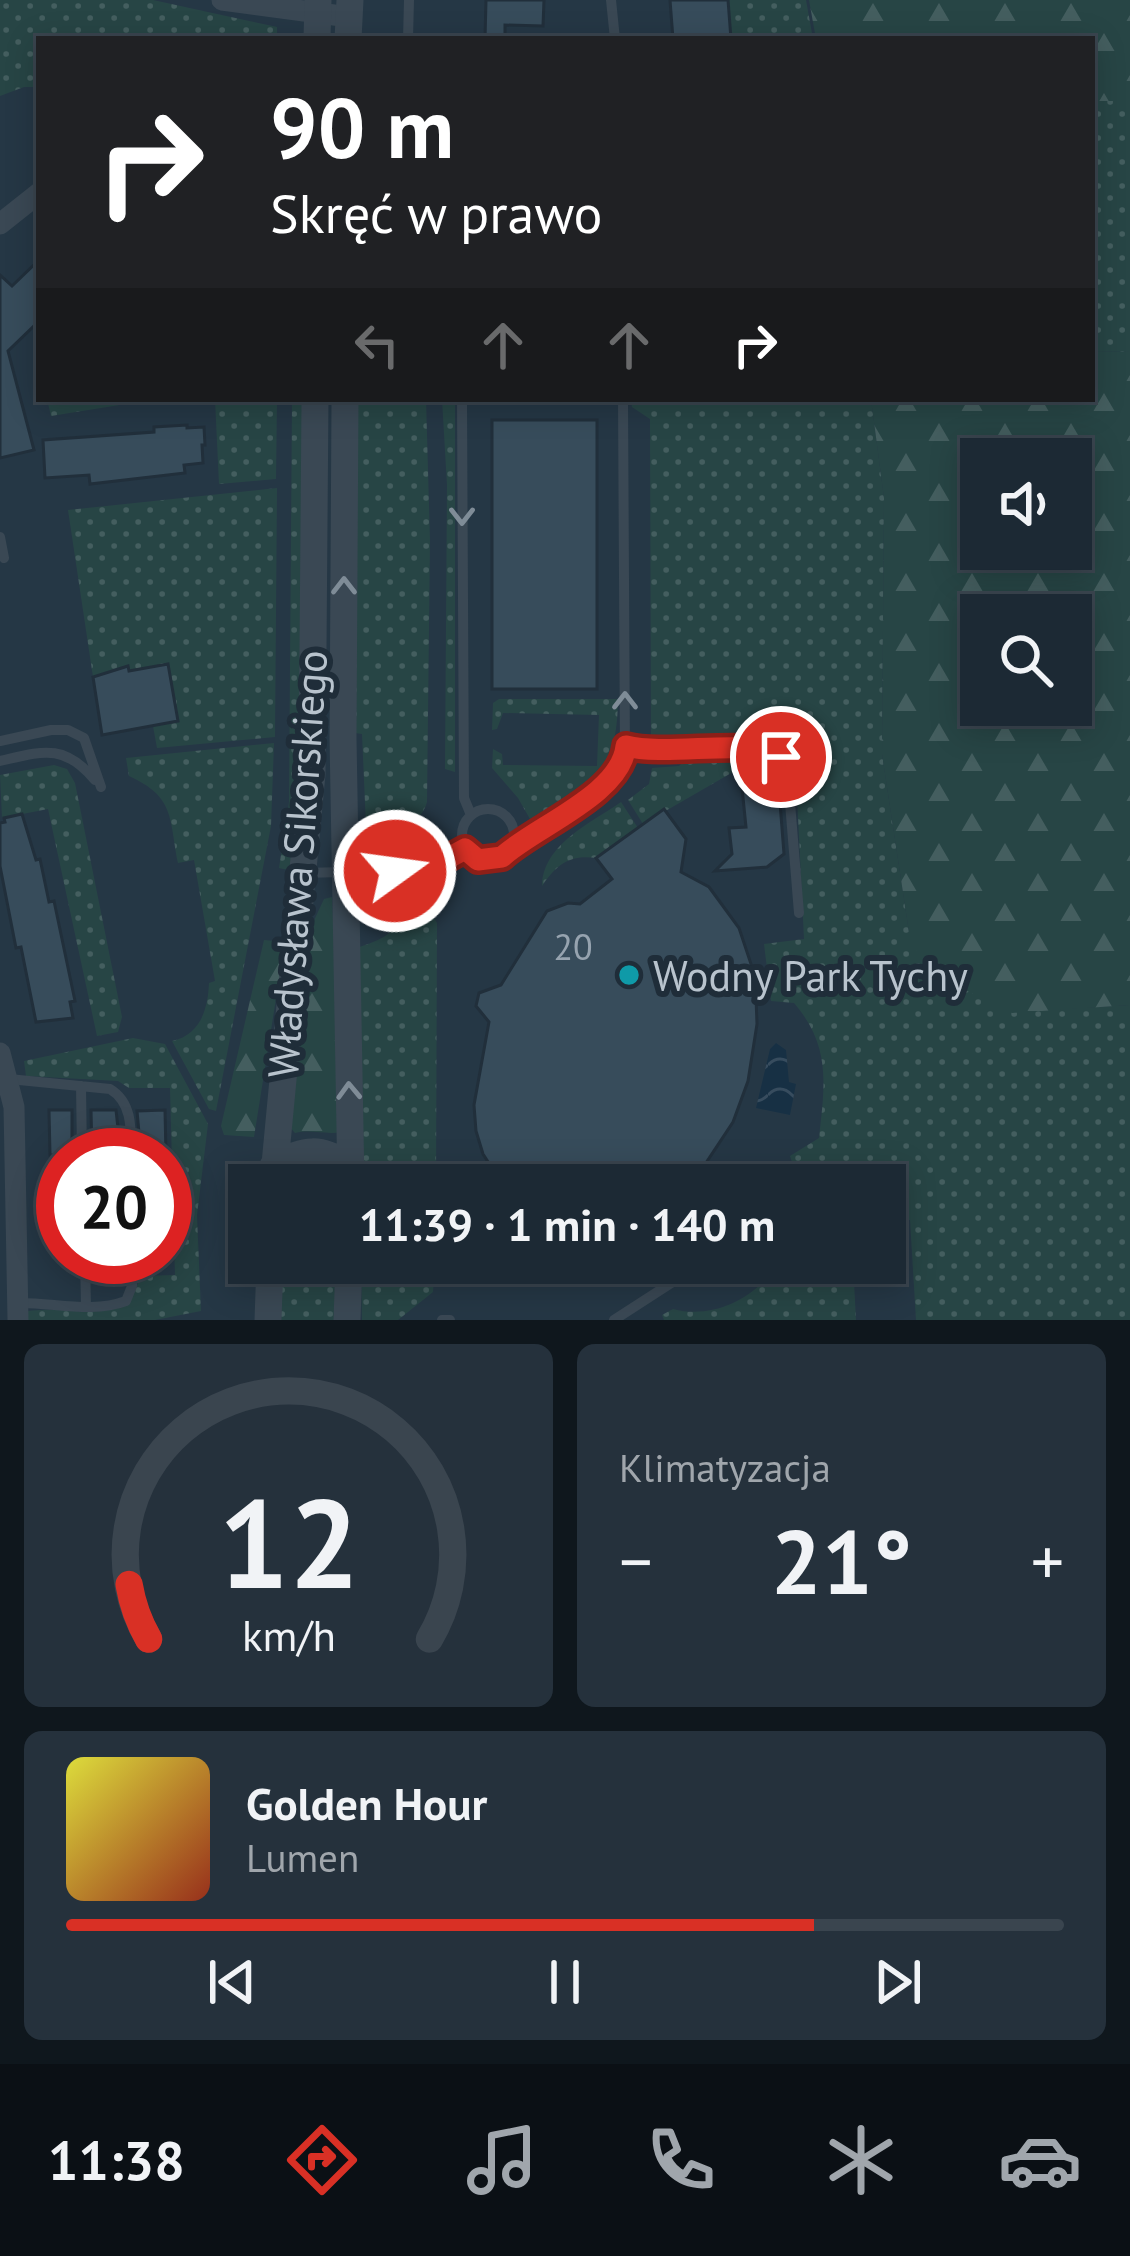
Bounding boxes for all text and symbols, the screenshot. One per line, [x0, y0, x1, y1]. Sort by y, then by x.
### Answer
text: 90 m [270, 72, 454, 181]
icon: right [72, 84, 228, 240]
text: Skręć w prawo [270, 178, 602, 248]
icon: left [344, 312, 410, 378]
icon: ahead [470, 312, 536, 378]
icon: ahead [596, 312, 662, 378]
icon: right [722, 312, 788, 378]
map controls [960, 438, 1092, 726]
button: sound [960, 438, 1092, 570]
one-way arrow [448, 507, 474, 526]
one-way arrow [331, 576, 357, 594]
button: search [960, 594, 1092, 726]
street label: Władysława Sikorskiego [255, 648, 339, 1080]
one-way arrow [612, 691, 638, 709]
pin [730, 706, 832, 808]
icon: arrive [748, 724, 814, 790]
position arrow [332, 808, 458, 934]
house number: 20 [553, 923, 593, 970]
place label: Wodny Park Tychy [653, 948, 968, 1003]
marker: Wodny Park Tychy [616, 962, 642, 988]
one-way arrow [336, 1081, 362, 1100]
speed limit sign: 20 [36, 1128, 192, 1284]
text: 11:39 · 1 min · 140 m [359, 1195, 775, 1253]
text: Klimatyzacja [619, 1442, 831, 1493]
text: 12 [218, 1461, 359, 1622]
text: 21° [771, 1502, 912, 1619]
text: − [619, 1518, 652, 1603]
text: + [1031, 1518, 1064, 1603]
text: km/h [241, 1606, 336, 1662]
text: Golden Hour [246, 1774, 487, 1832]
text: Lumen [246, 1832, 359, 1883]
icon: previous [199, 1949, 265, 2015]
icon: pause [532, 1949, 598, 2015]
icon: next [865, 1949, 931, 2015]
icon: directions [280, 2118, 364, 2202]
icon: music [460, 2118, 544, 2202]
icon: phone [639, 2118, 723, 2202]
icon: climate [819, 2118, 903, 2202]
icon: car [998, 2118, 1082, 2202]
text: 11:38 [48, 2125, 185, 2195]

